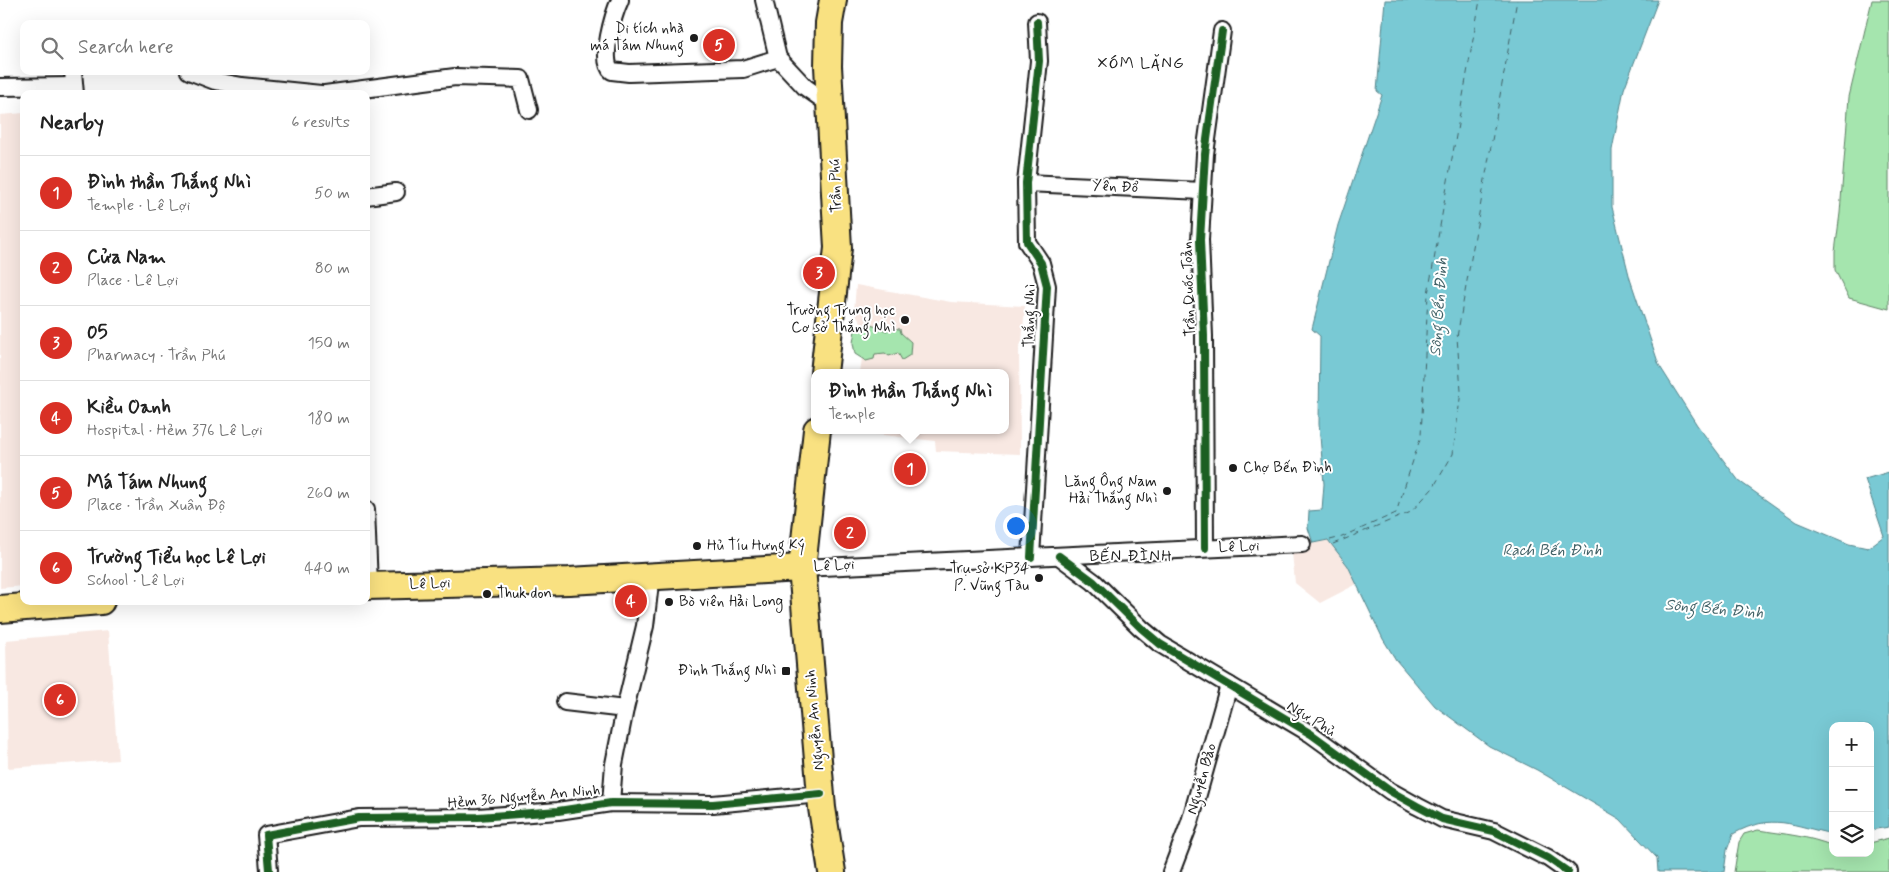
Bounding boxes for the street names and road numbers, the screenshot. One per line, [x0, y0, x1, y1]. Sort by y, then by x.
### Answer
street label: Trần Phú [825, 159, 847, 213]
street label: Yên Đổ [1091, 176, 1139, 198]
street label: Trần Quốc Toản [1177, 241, 1201, 337]
street label: Thắng Nhì [1019, 284, 1042, 348]
street label: Lê Lợi [1218, 536, 1260, 558]
street label: Lê Lợi [813, 555, 855, 577]
street label: Lê Lợi [409, 573, 451, 595]
street label: Nguyễn An Ninh [801, 669, 830, 771]
street label: Ngư Phủ [1282, 696, 1339, 743]
street label: Nguyễn Bảo [1182, 741, 1223, 817]
street label: Hẻm 36 Nguyễn An Ninh [447, 780, 601, 815]

